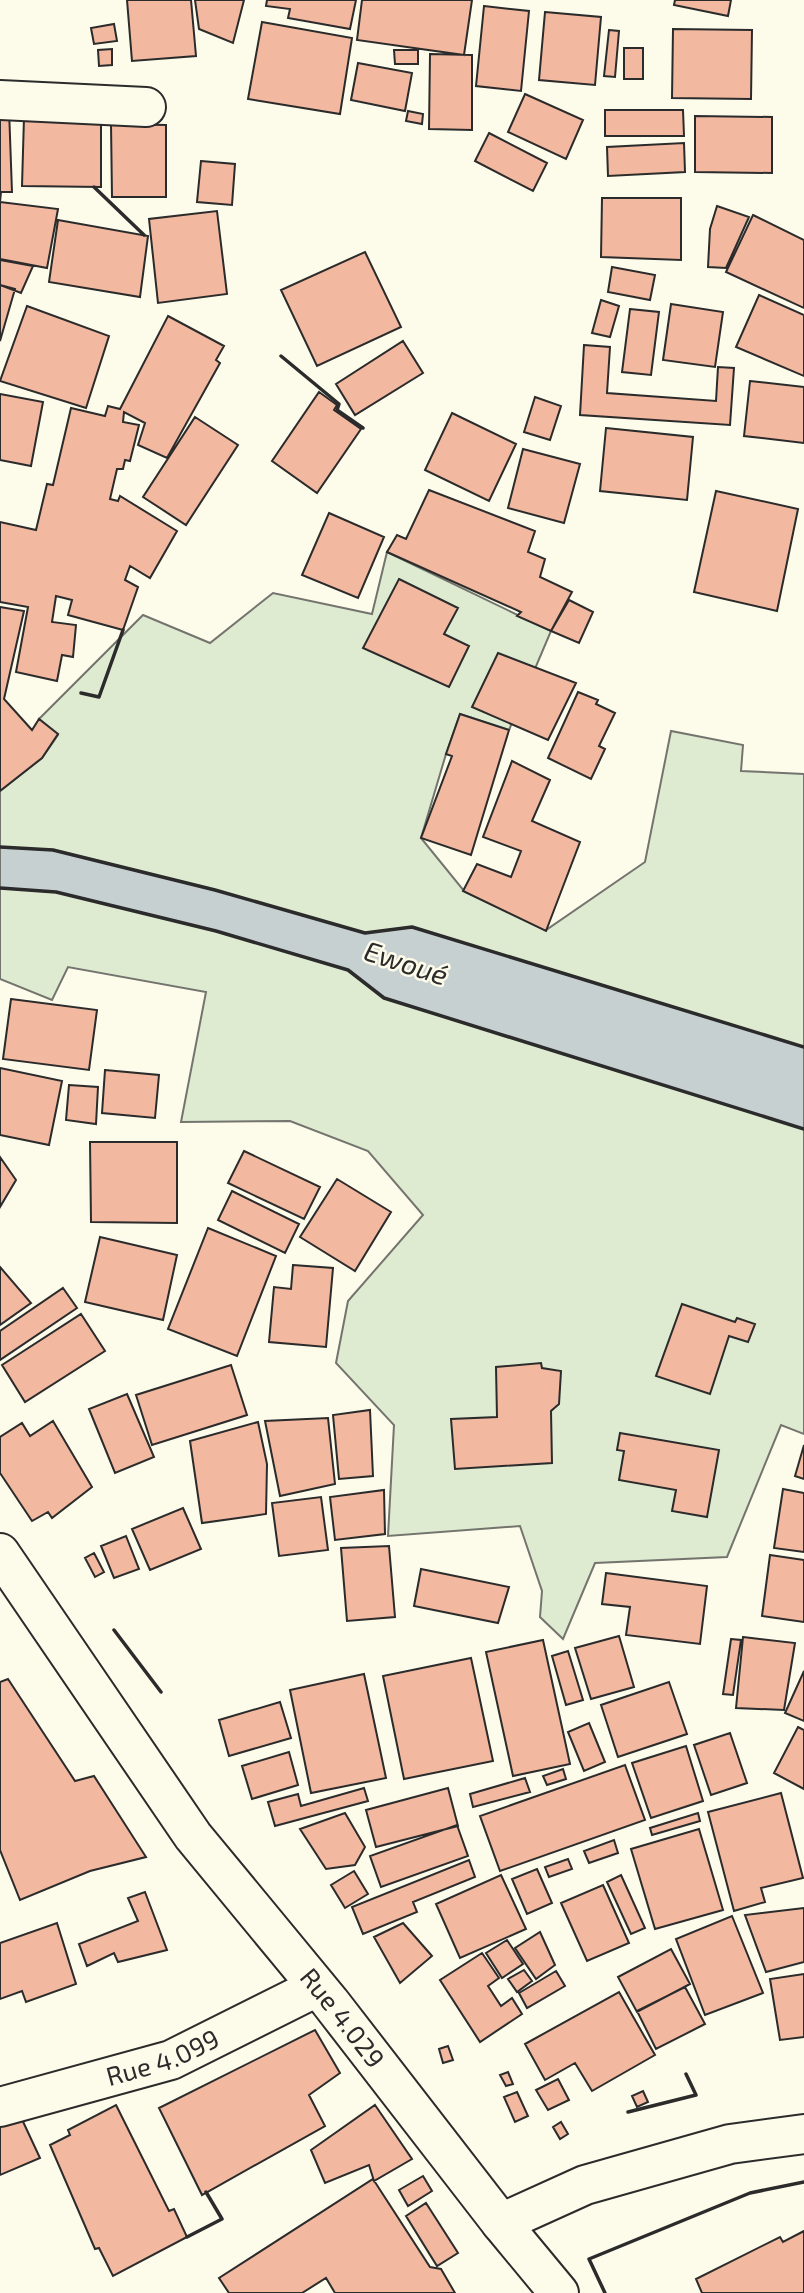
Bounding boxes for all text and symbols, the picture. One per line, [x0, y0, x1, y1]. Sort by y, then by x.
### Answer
water label: Ewoué [360, 933, 453, 992]
street label: Rue 4.029 [295, 1961, 392, 2073]
street label: Rue 4.099 [102, 2022, 224, 2091]

